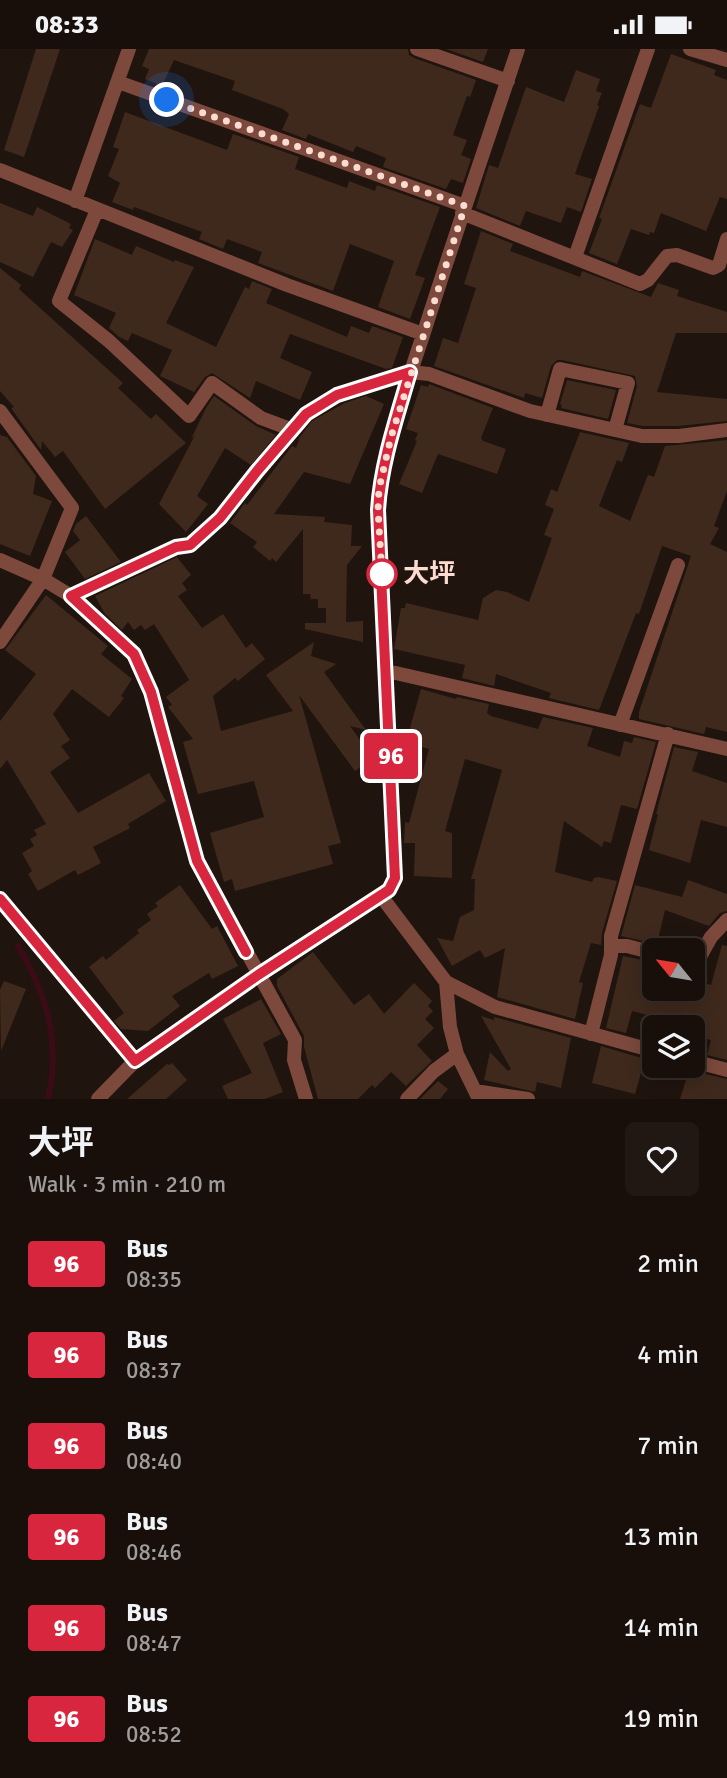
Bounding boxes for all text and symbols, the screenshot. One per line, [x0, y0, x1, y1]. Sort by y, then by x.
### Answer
text: 08:33 [35, 9, 99, 41]
your location [149, 82, 184, 117]
place label: 大坪 [403, 558, 455, 590]
marker: 大坪 [367, 559, 397, 589]
line badge: 96 [360, 733, 422, 779]
text: 96 [378, 741, 404, 771]
north arrow [642, 938, 705, 1001]
map controls [642, 938, 705, 1078]
button: layers [642, 1015, 705, 1078]
button: heart [625, 1122, 699, 1196]
text: 大坪 [28, 1123, 94, 1164]
text: Walk · 3 min · 210 m [28, 1170, 226, 1199]
text: Bus [126, 1233, 168, 1265]
text: 2 min [637, 1248, 699, 1280]
text: 96 [54, 1249, 79, 1279]
text: 08:35 [126, 1265, 182, 1294]
text: Bus [126, 1324, 168, 1356]
text: 4 min [637, 1339, 699, 1371]
text: 96 [54, 1340, 79, 1370]
text: 08:37 [126, 1356, 182, 1385]
text: Bus [126, 1415, 168, 1447]
text: 7 min [637, 1430, 699, 1462]
text: 96 [54, 1431, 79, 1461]
text: 08:40 [126, 1447, 182, 1476]
text: Bus [126, 1506, 168, 1538]
text: 13 min [623, 1521, 699, 1553]
text: 96 [54, 1522, 79, 1552]
text: 08:46 [126, 1538, 182, 1567]
text: Bus [126, 1597, 168, 1629]
text: 14 min [623, 1612, 699, 1644]
text: 96 [54, 1613, 79, 1643]
text: 08:47 [126, 1629, 182, 1658]
text: Bus [126, 1688, 168, 1720]
text: 19 min [623, 1703, 699, 1735]
text: 96 [54, 1704, 79, 1734]
text: 08:52 [126, 1720, 182, 1749]

